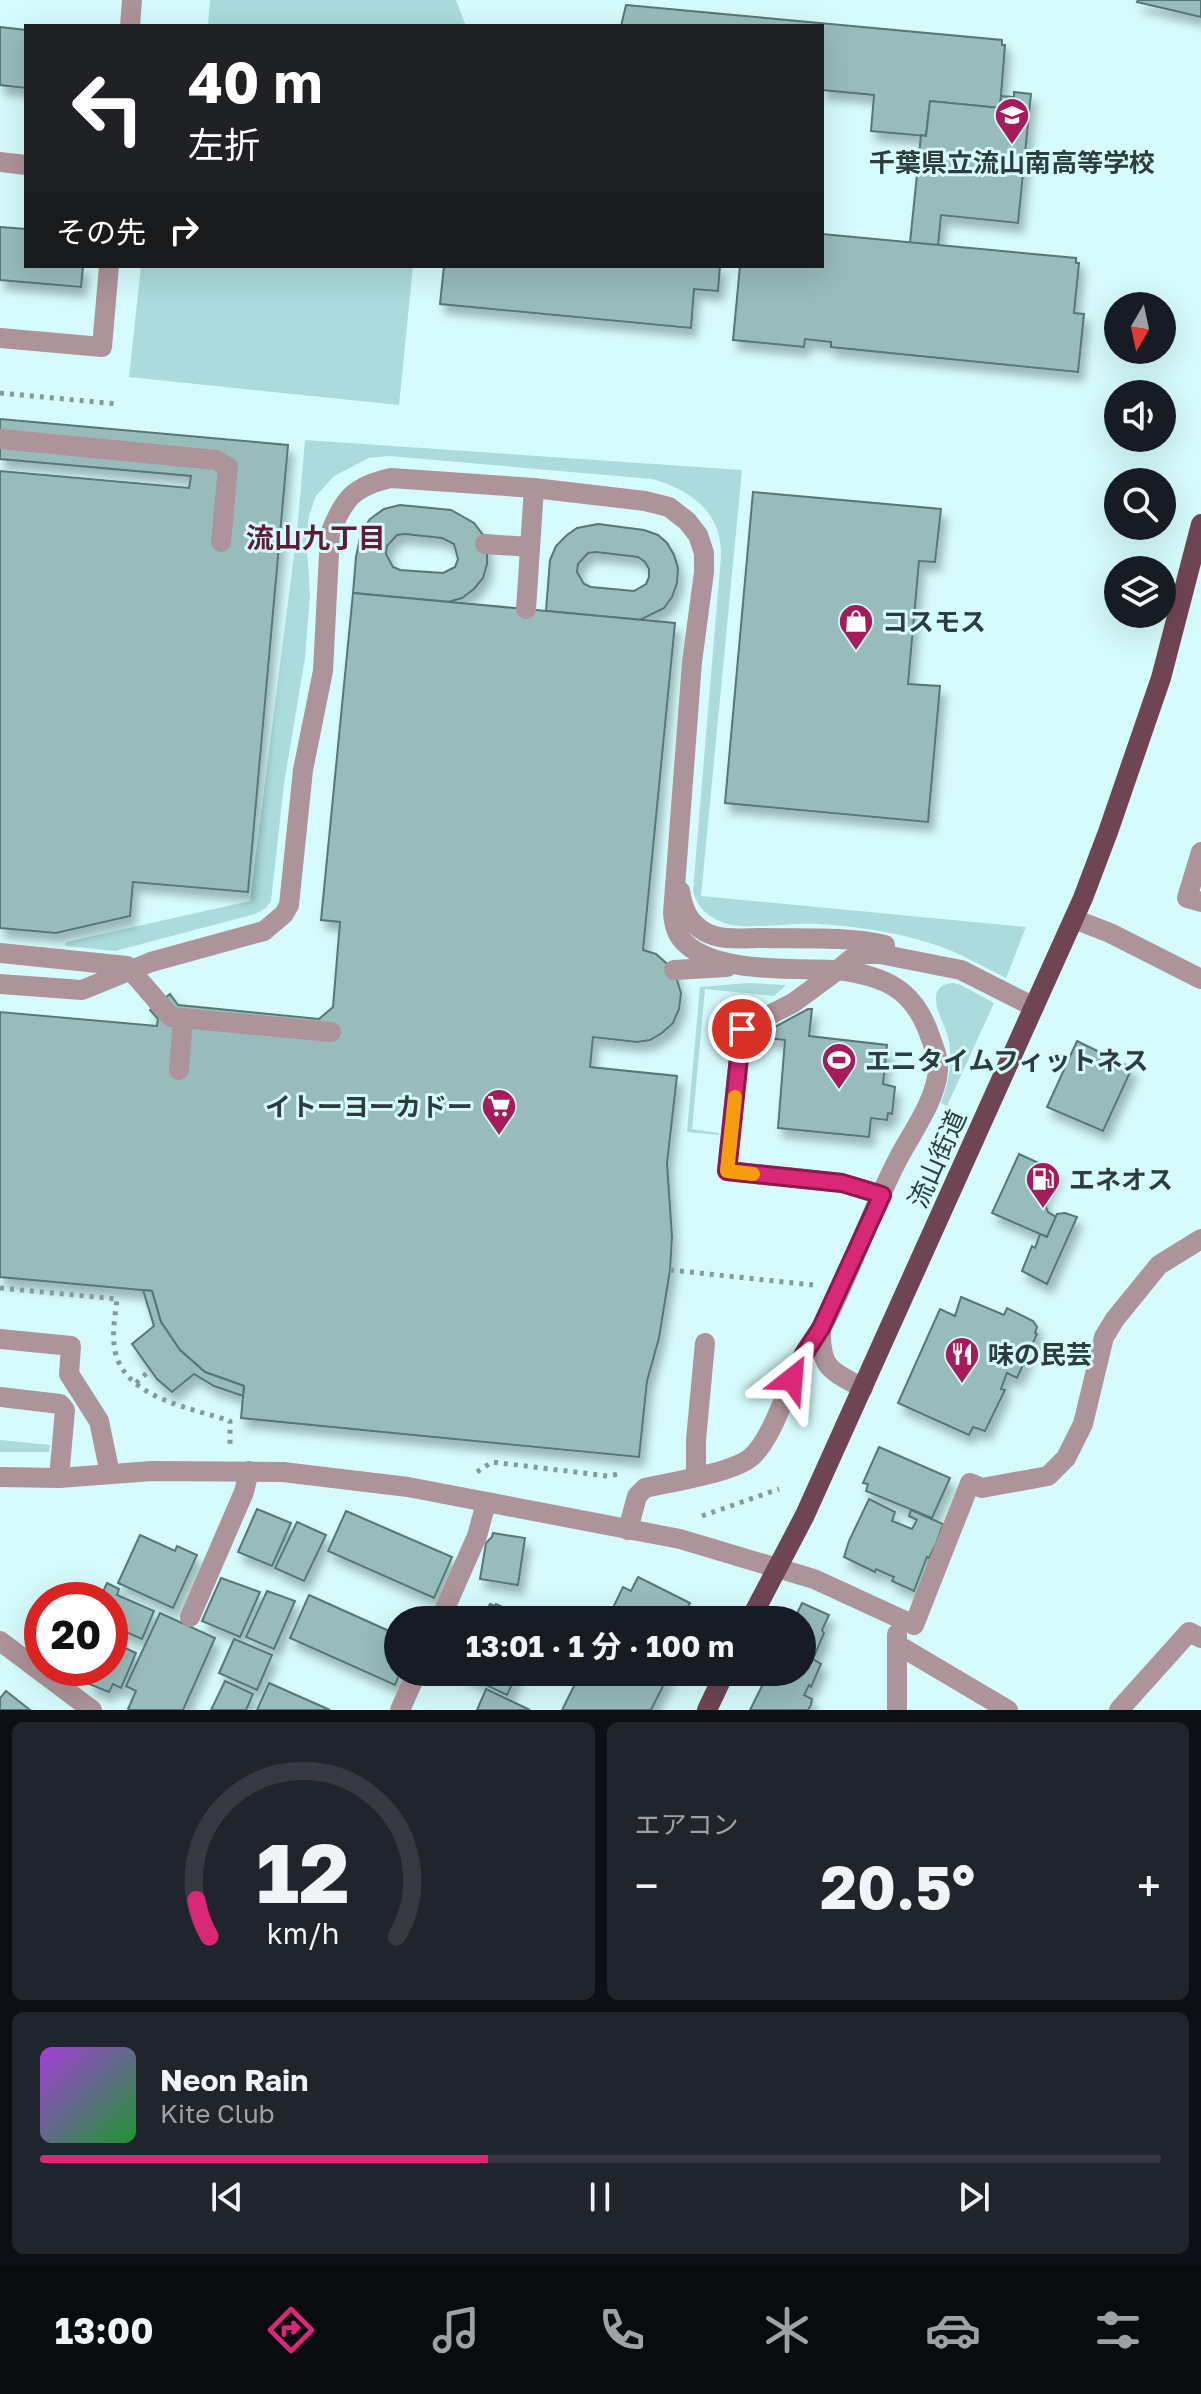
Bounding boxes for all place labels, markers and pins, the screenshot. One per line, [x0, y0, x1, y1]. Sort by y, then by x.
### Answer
school or university icon: 千葉県立流山南高等学校 [993, 96, 1031, 146]
place label: 千葉県立流山南高等学校 [869, 147, 1155, 178]
shop icon: コスモス [837, 602, 875, 652]
place label: コスモス [882, 606, 986, 637]
pin [708, 995, 776, 1063]
sports icon: エニタイムフィットネス [820, 1041, 858, 1091]
place label: エニタイムフィットネス [865, 1045, 1148, 1076]
supermarket icon: イトーヨーカドー [480, 1087, 518, 1137]
place label: イトーヨーカドー [265, 1091, 473, 1122]
fuel station icon: エネオス [1024, 1160, 1062, 1210]
place label: エネオス [1069, 1164, 1173, 1195]
restaurant icon: 味の民芸 [943, 1335, 981, 1385]
place label: 味の民芸 [988, 1339, 1092, 1370]

